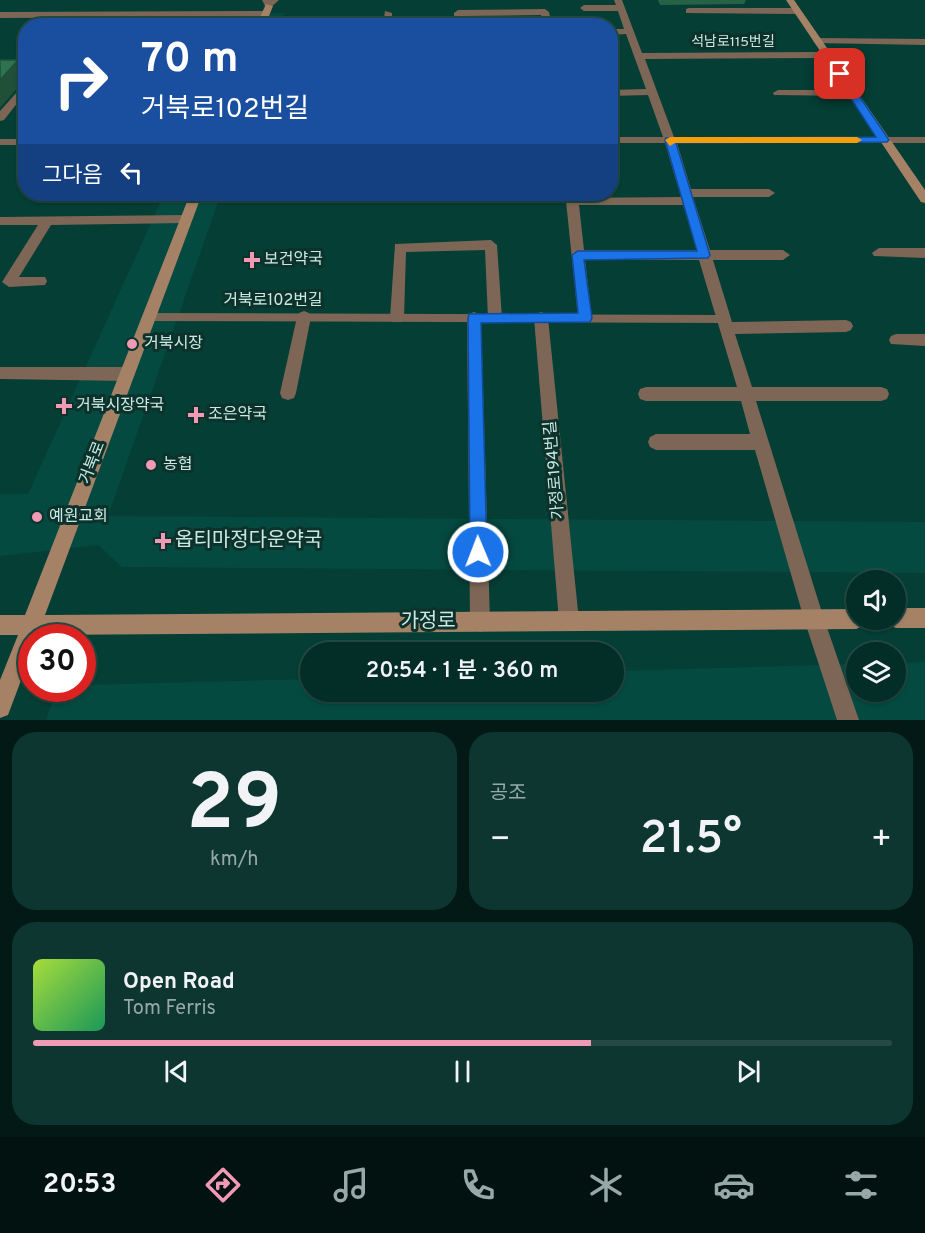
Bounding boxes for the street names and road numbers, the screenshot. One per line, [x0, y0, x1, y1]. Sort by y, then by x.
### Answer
street label: 석남로115번길 [691, 34, 775, 51]
street label: 거북로102번길 [223, 291, 323, 311]
street label: 가정로194번길 [541, 420, 569, 520]
street label: 거북로 [76, 439, 110, 487]
street label: 가정로 [400, 609, 456, 635]

